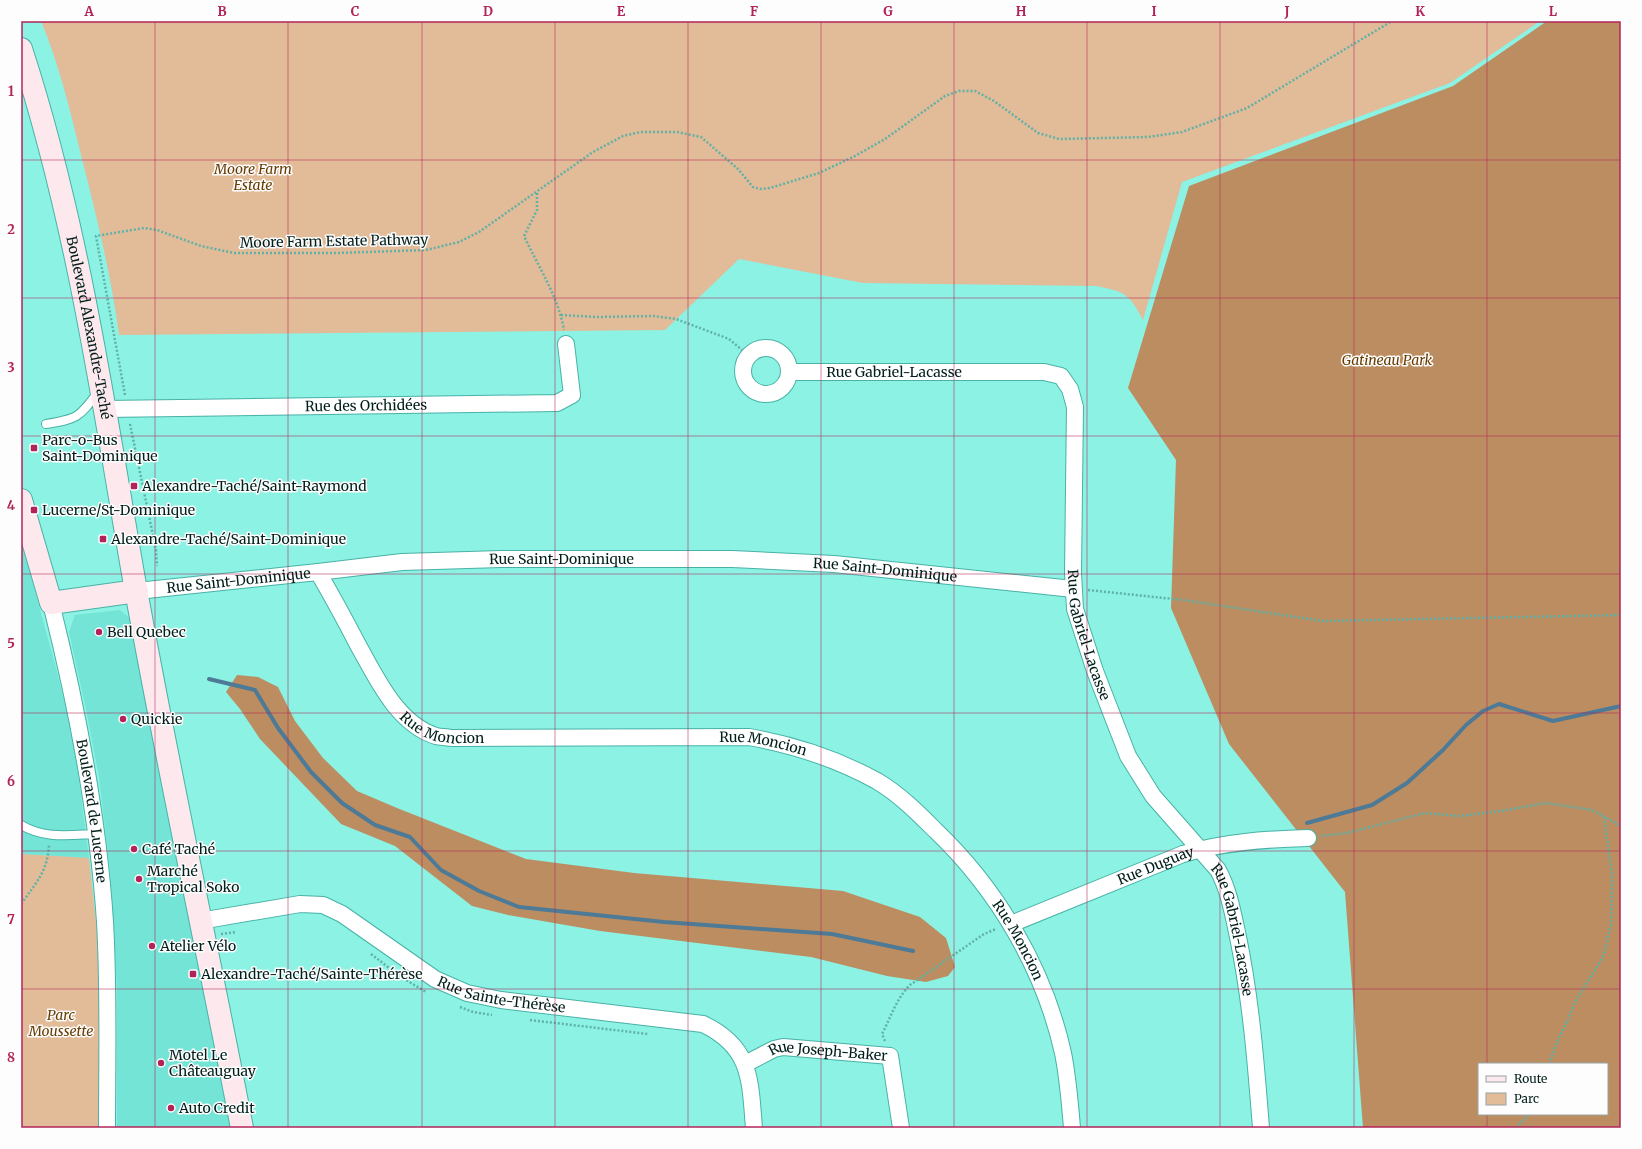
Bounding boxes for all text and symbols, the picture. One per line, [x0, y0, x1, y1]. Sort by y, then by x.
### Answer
text: A [83, 3, 94, 20]
text: B [217, 3, 227, 20]
text: C [351, 3, 360, 20]
text: D [483, 3, 493, 20]
text: E [617, 3, 626, 20]
text: F [750, 3, 758, 20]
text: G [883, 3, 893, 20]
text: H [1016, 3, 1027, 20]
text: I [1151, 3, 1157, 20]
text: J [1283, 3, 1290, 20]
text: K [1415, 3, 1425, 20]
text: L [1549, 3, 1558, 20]
text: 1 [8, 83, 14, 100]
park label: Moore Farm Estate [213, 160, 292, 194]
text: 2 [7, 221, 15, 238]
street label: Moore Farm Estate Pathway [240, 230, 429, 252]
street label: Boulevard Alexandre-Taché [62, 234, 115, 421]
park label: Gatineau Park [1342, 351, 1433, 369]
text: 3 [7, 359, 15, 376]
street label: Rue Gabriel-Lacasse [826, 363, 962, 381]
street label: Rue des Orchidées [305, 396, 427, 415]
place label: Parc-o-Bus Saint-Dominique [42, 431, 158, 465]
marker: Parc-o-Bus Saint-Dominique [29, 443, 39, 453]
place label: Alexandre-Taché/Saint-Raymond [141, 477, 367, 495]
marker: Alexandre-Taché/Saint-Raymond [129, 481, 139, 491]
text: 4 [7, 497, 16, 514]
place label: Lucerne/St-Dominique [42, 501, 195, 519]
marker: Lucerne/St-Dominique [29, 505, 39, 515]
place label: Alexandre-Taché/Saint-Dominique [110, 530, 346, 548]
marker: Alexandre-Taché/Saint-Dominique [98, 534, 108, 544]
street label: Rue Saint-Dominique [489, 550, 634, 568]
street label: Rue Saint-Dominique [812, 554, 958, 586]
street label: Rue Saint-Dominique [166, 564, 311, 597]
street label: Rue Gabriel-Lacasse [1064, 569, 1115, 703]
place label: Bell Quebec [107, 623, 186, 641]
marker: Bell Quebec [94, 627, 104, 637]
text: 5 [7, 635, 15, 652]
street label: Rue Moncion [396, 708, 484, 748]
place label: Quickie [131, 710, 182, 728]
marker: Quickie [118, 714, 128, 724]
street label: Rue Moncion [719, 728, 809, 760]
street label: Boulevard de Lucerne [72, 737, 111, 884]
text: 6 [7, 773, 15, 790]
place label: Café Taché [142, 840, 215, 858]
street label: Rue Duguay [1115, 842, 1197, 889]
marker: Café Taché [129, 844, 139, 854]
street label: Rue Gabriel-Lacasse [1207, 860, 1257, 997]
place label: Marché Tropical Soko [147, 862, 239, 896]
marker: Marché Tropical Soko [134, 874, 144, 884]
street label: Rue Moncion [989, 896, 1047, 983]
text: 7 [7, 911, 15, 928]
place label: Atelier Vélo [159, 937, 236, 955]
marker: Atelier Vélo [147, 941, 157, 951]
place label: Alexandre-Taché/Sainte-Thérèse [200, 965, 422, 983]
marker: Alexandre-Taché/Sainte-Thérèse [188, 969, 198, 979]
street label: Rue Sainte-Thérèse [435, 972, 567, 1017]
park label: Parc Moussette [28, 1006, 93, 1040]
street label: Rue Joseph-Baker [765, 1037, 888, 1065]
place label: Motel Le Châteauguay [169, 1046, 257, 1080]
text: 8 [7, 1049, 15, 1066]
marker: Motel Le Châteauguay [156, 1058, 166, 1068]
legend [1478, 1063, 1608, 1115]
text: Route [1514, 1071, 1547, 1086]
text: Parc [1514, 1091, 1539, 1106]
place label: Auto Credit [178, 1099, 255, 1117]
marker: Auto Credit [166, 1103, 176, 1113]

